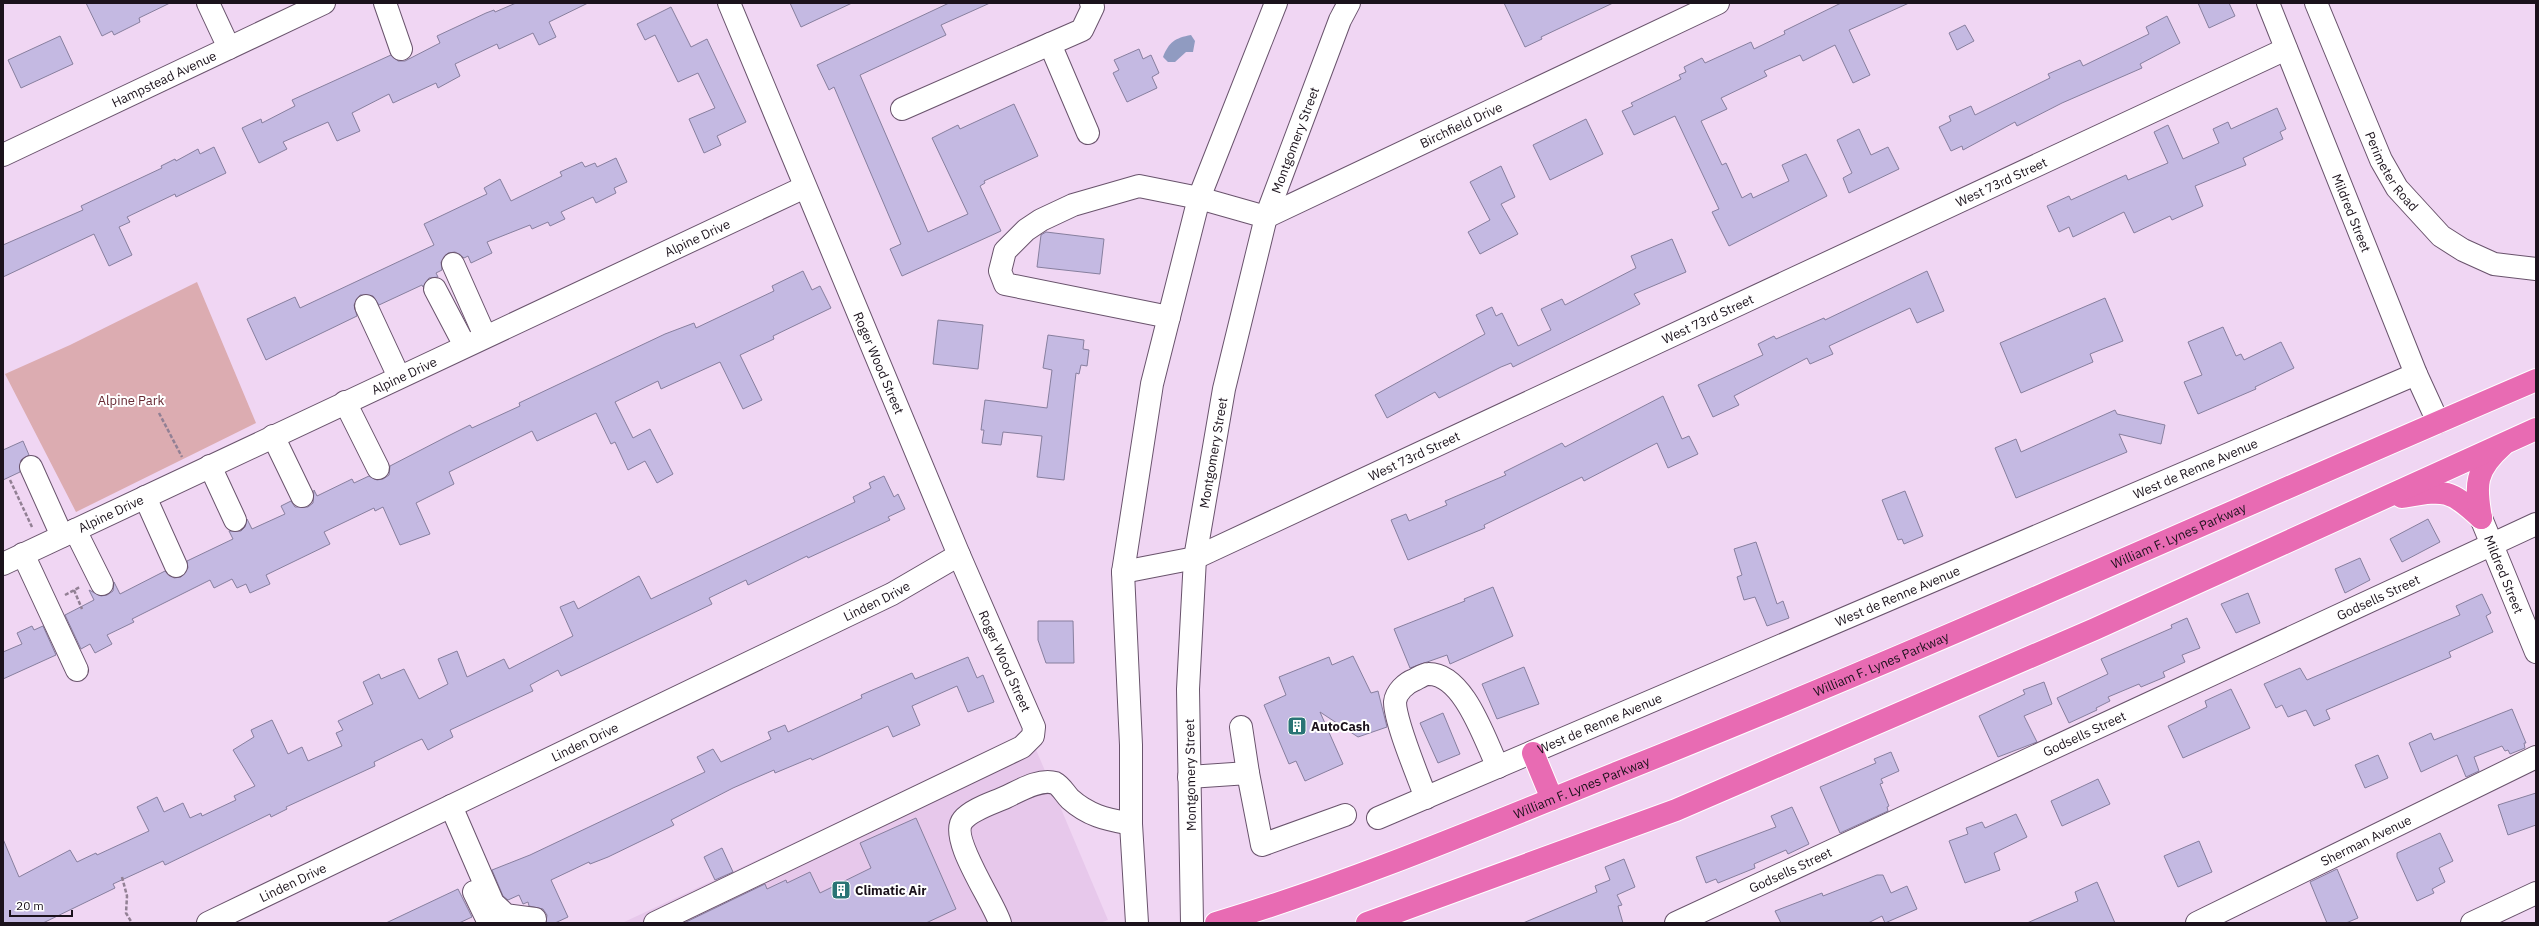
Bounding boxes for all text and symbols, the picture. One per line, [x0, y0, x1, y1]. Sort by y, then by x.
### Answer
street label: Hampstead Avenue [109, 47, 219, 111]
street label: Montgomery Street [1268, 85, 1323, 196]
street label: Birchfield Drive [1417, 98, 1505, 152]
street label: Perimeter Road [2361, 129, 2422, 215]
street label: West 73rd Street [1953, 154, 2050, 211]
street label: Mildred Street [2328, 171, 2375, 255]
street label: Alpine Drive [662, 215, 733, 261]
street label: West 73rd Street [1659, 291, 1756, 348]
street label: Roger Wood Street [849, 310, 908, 417]
street label: Alpine Drive [369, 353, 440, 399]
park label: Alpine Park [98, 392, 164, 409]
street label: Montgomery Street [1196, 396, 1231, 510]
street label: West 73rd Street [1366, 428, 1463, 485]
street label: West de Renne Avenue [2131, 435, 2260, 503]
street label: Alpine Drive [75, 491, 146, 537]
street label: William F. Lynes Parkway [2109, 499, 2249, 573]
street label: Mildred Street [2480, 533, 2527, 616]
street label: West de Renne Avenue [1833, 562, 1963, 630]
street label: Godsells Street [2334, 571, 2423, 624]
street label: Linden Drive [841, 577, 913, 625]
street label: Roger Wood Street [975, 608, 1035, 715]
street label: William F. Lynes Parkway [1811, 628, 1952, 701]
street label: West de Renne Avenue [1535, 690, 1665, 758]
street label: Godsells Street [2040, 708, 2129, 761]
building icon: AutoCash [1286, 715, 1308, 737]
place label: AutoCash [1311, 718, 1370, 735]
street label: Linden Drive [549, 719, 621, 766]
street label: Montgomery Street [1181, 719, 1200, 831]
street label: William F. Lynes Parkway [1511, 752, 1653, 823]
street label: Sherman Avenue [2318, 811, 2414, 870]
street label: Godsells Street [1746, 844, 1835, 897]
street label: Linden Drive [257, 859, 329, 906]
building icon: Climatic Air [830, 879, 852, 901]
place label: Climatic Air [855, 882, 926, 899]
scale bar [10, 892, 72, 918]
text: 20 m [16, 898, 44, 913]

